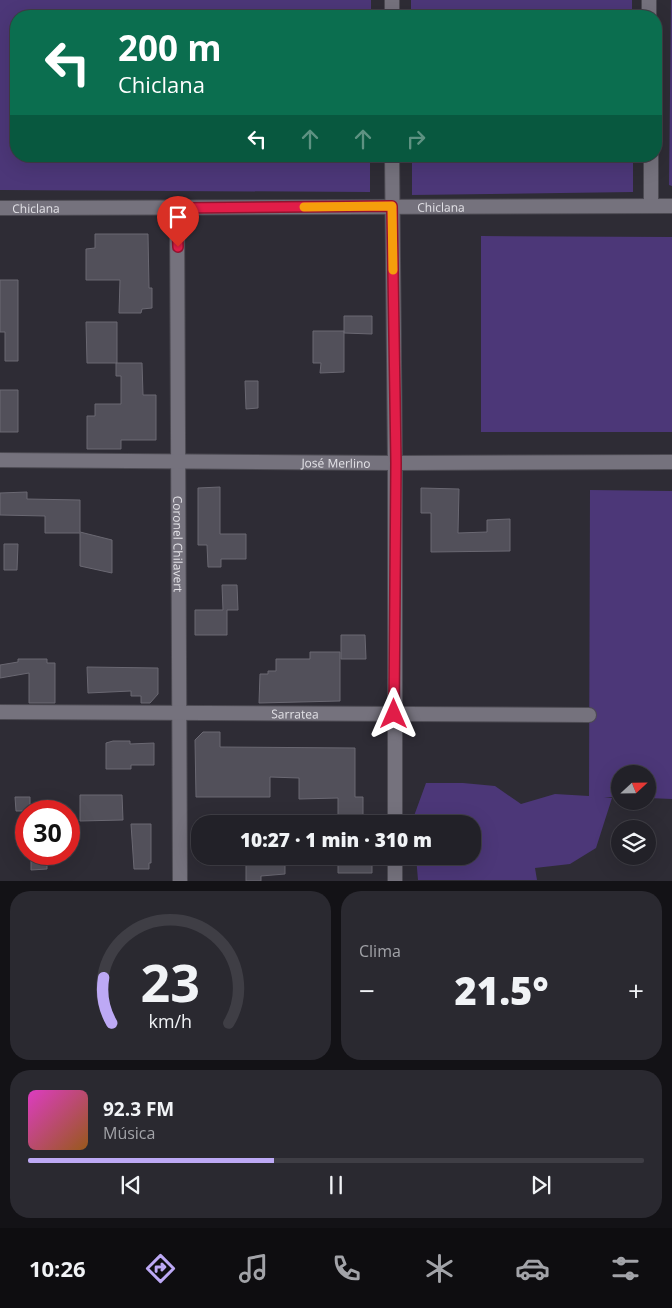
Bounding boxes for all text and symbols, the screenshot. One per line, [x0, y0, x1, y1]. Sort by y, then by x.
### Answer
text: 200 m [118, 24, 222, 71]
icon: left [35, 30, 100, 95]
text: Chiclana [118, 69, 205, 99]
icon: left [243, 125, 271, 153]
icon: ahead [296, 125, 324, 153]
icon: ahead [349, 125, 377, 153]
icon: right [402, 125, 430, 153]
pin [157, 196, 199, 247]
street label: Chiclana [417, 198, 465, 215]
street label: Chiclana [12, 199, 60, 216]
icon: arrive [164, 203, 192, 231]
street label: José Merlino [300, 454, 371, 471]
street label: Coronel Chilavert [170, 496, 187, 592]
position arrow [367, 687, 419, 739]
street label: Sarratea [271, 705, 319, 722]
north arrow [611, 765, 656, 810]
map controls [611, 765, 656, 865]
speed limit sign: 30 [15, 800, 80, 865]
button: layers [611, 820, 656, 865]
text: 10:27 · 1 min · 310 m [240, 827, 432, 853]
text: Clima [359, 940, 401, 962]
text: 23 [141, 946, 200, 1017]
text: 21.5° [455, 964, 548, 1016]
text: − [359, 971, 375, 1009]
text: + [628, 971, 644, 1009]
text: km/h [149, 1009, 192, 1033]
text: 92.3 FM [103, 1096, 174, 1122]
text: Música [103, 1122, 155, 1144]
icon: previous [117, 1171, 145, 1199]
icon: pause [322, 1171, 350, 1199]
icon: next [527, 1171, 555, 1199]
icon: directions [143, 1251, 178, 1286]
icon: music [236, 1251, 271, 1286]
icon: phone [329, 1251, 364, 1286]
icon: climate [422, 1251, 457, 1286]
icon: car [515, 1251, 550, 1286]
icon: filters [608, 1251, 643, 1286]
text: 10:26 [29, 1253, 86, 1283]

